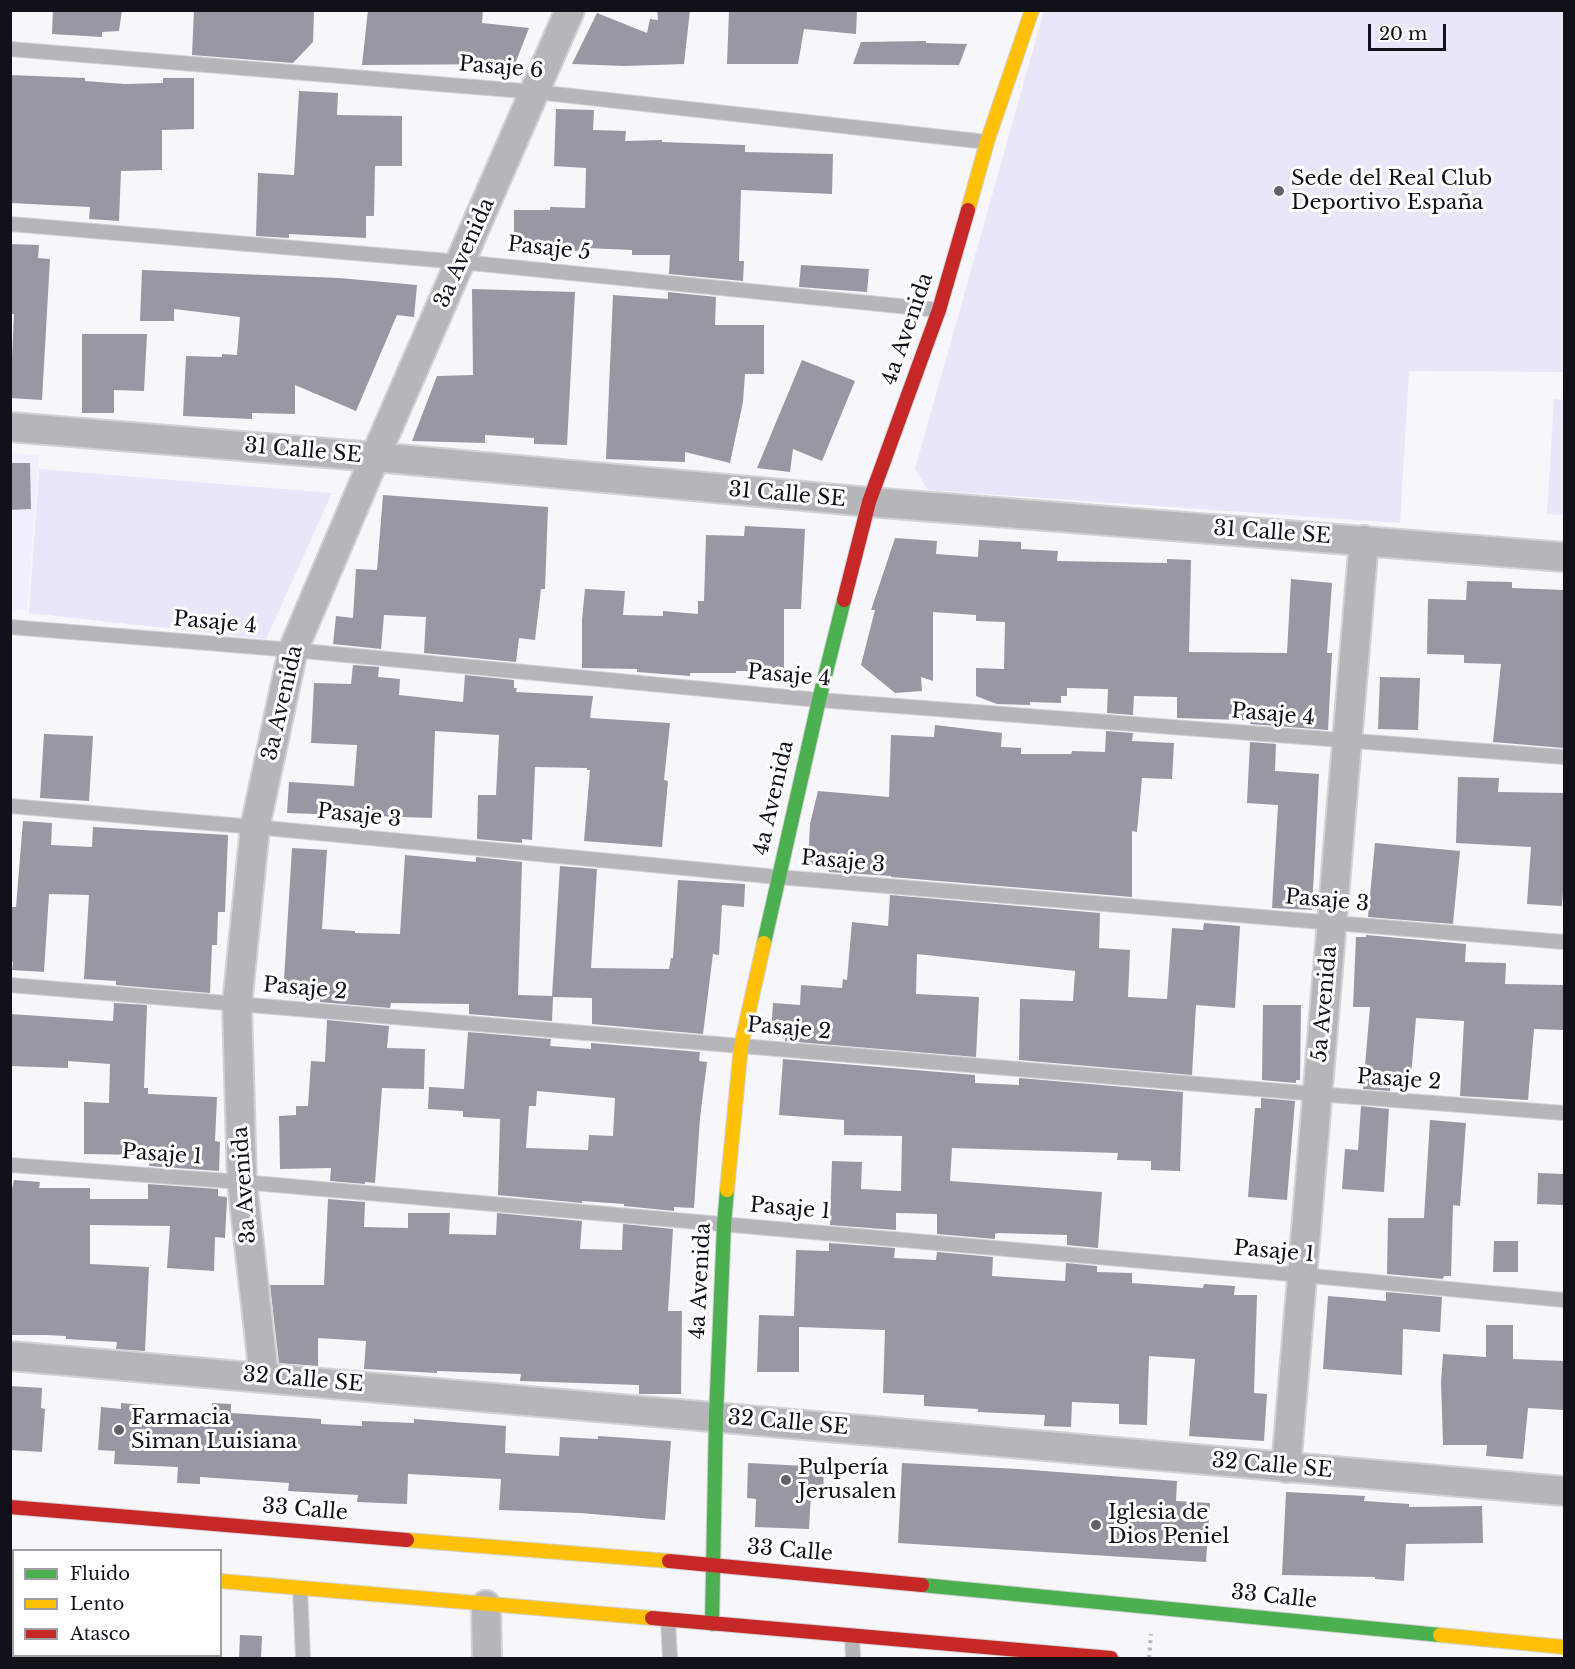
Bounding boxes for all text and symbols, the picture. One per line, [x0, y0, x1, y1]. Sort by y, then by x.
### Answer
scale bar [1371, 12, 1449, 50]
text: 20 m [1379, 23, 1427, 45]
street label: Pasaje 6 [458, 52, 544, 84]
place label: Sede del Real Club Deportivo España [1291, 166, 1492, 216]
marker: Sede del Real Club Deportivo España [1272, 184, 1286, 198]
street label: 3a Avenida [430, 194, 500, 312]
street label: Pasaje 5 [506, 232, 592, 266]
street label: 4a Avenida [877, 270, 939, 388]
street label: 31 Calle SE [243, 433, 363, 469]
street label: 31 Calle SE [727, 477, 847, 513]
street label: 31 Calle SE [1213, 516, 1331, 550]
street label: Pasaje 4 [172, 607, 258, 639]
street label: 3a Avenida [258, 643, 308, 763]
street label: Pasaje 4 [746, 660, 832, 692]
street label: Pasaje 4 [1230, 699, 1316, 731]
street label: 4a Avenida [749, 738, 799, 858]
street label: Pasaje 3 [316, 799, 402, 833]
street label: Pasaje 3 [800, 846, 886, 878]
street label: Pasaje 3 [1284, 885, 1370, 917]
street label: 5a Avenida [1307, 945, 1343, 1063]
street label: Pasaje 2 [262, 973, 348, 1005]
street label: Pasaje 2 [746, 1013, 832, 1045]
street label: Pasaje 2 [1356, 1064, 1442, 1096]
street label: 3a Avenida [228, 1126, 262, 1244]
street label: Pasaje 1 [121, 1140, 203, 1170]
street label: Pasaje 1 [749, 1193, 831, 1225]
street label: 4a Avenida [685, 1222, 717, 1340]
street label: Pasaje 1 [1233, 1236, 1315, 1268]
street label: 32 Calle SE [242, 1362, 364, 1398]
place label: Farmacia Siman Luisiana [131, 1405, 297, 1455]
street label: 32 Calle SE [727, 1405, 849, 1441]
marker: Farmacia Siman Luisiana [112, 1423, 126, 1437]
street label: 32 Calle SE [1211, 1448, 1333, 1484]
place label: Pulpería Jerusalen [798, 1455, 896, 1505]
marker: Pulpería Jerusalen [779, 1473, 793, 1487]
street label: 33 Calle [261, 1494, 349, 1526]
place label: Iglesia de Dios Peniel [1108, 1500, 1229, 1550]
marker: Iglesia de Dios Peniel [1089, 1518, 1103, 1532]
street label: 33 Calle [746, 1535, 834, 1567]
legend [12, 1549, 222, 1657]
text: Fluido [70, 1563, 130, 1585]
street label: 33 Calle [1230, 1580, 1318, 1614]
text: Lento [70, 1593, 124, 1615]
text: Atasco [70, 1623, 130, 1645]

